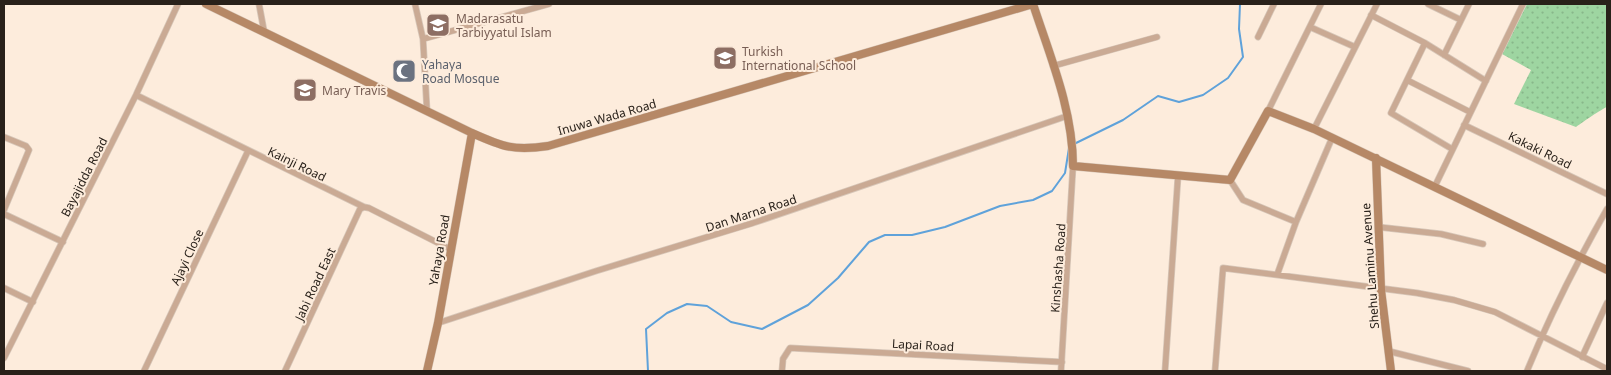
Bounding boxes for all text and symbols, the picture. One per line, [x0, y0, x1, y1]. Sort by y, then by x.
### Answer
place label: Madarasatu Tarbiyyatul Islam [456, 10, 552, 41]
school or university icon: Madarasatu Tarbiyyatul Islam [425, 12, 451, 38]
place label: Turkish International School [742, 43, 856, 74]
school or university icon: Turkish International School [712, 45, 738, 71]
place label: Yahaya Road Mosque [422, 56, 500, 87]
mosque icon: Yahaya Road Mosque [391, 58, 417, 84]
school or university icon: Mary Travis [292, 77, 318, 103]
place label: Mary Travis [322, 82, 387, 99]
street label: Inuwa Wada Road [556, 95, 658, 139]
street label: Kakaki Road [1505, 127, 1575, 173]
street label: Bayajidda Road [57, 134, 111, 220]
street label: Kainji Road [265, 143, 329, 185]
street label: Dan Marna Road [703, 190, 799, 236]
street label: Shehu Laminu Avenue [1357, 202, 1383, 330]
street label: Yahaya Road [424, 213, 454, 287]
street label: Kinshasha Road [1046, 223, 1070, 313]
street label: Ajayi Close [167, 226, 208, 288]
street label: Jabi Road East [290, 244, 340, 324]
street label: Lapai Road [892, 335, 954, 355]

